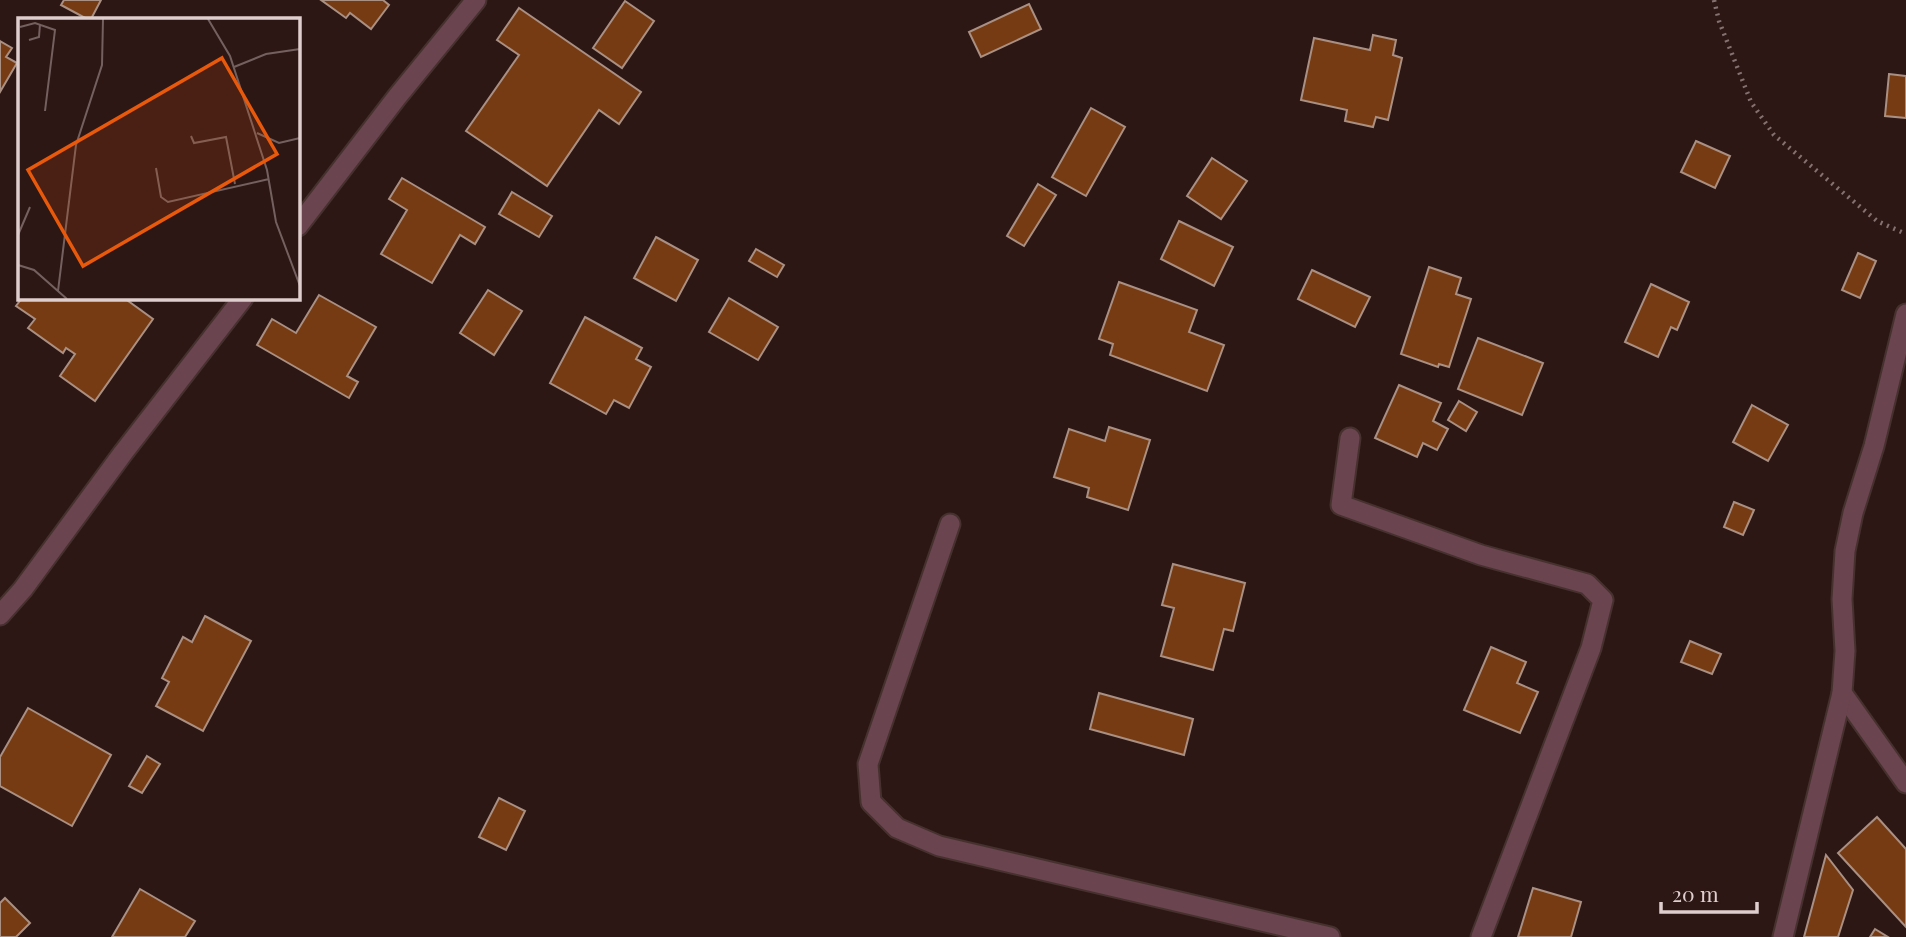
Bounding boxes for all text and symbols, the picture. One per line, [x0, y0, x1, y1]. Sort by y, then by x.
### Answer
inset map [18, 18, 299, 299]
scale bar [1661, 870, 1757, 914]
text: 20 m [1672, 879, 1719, 907]

